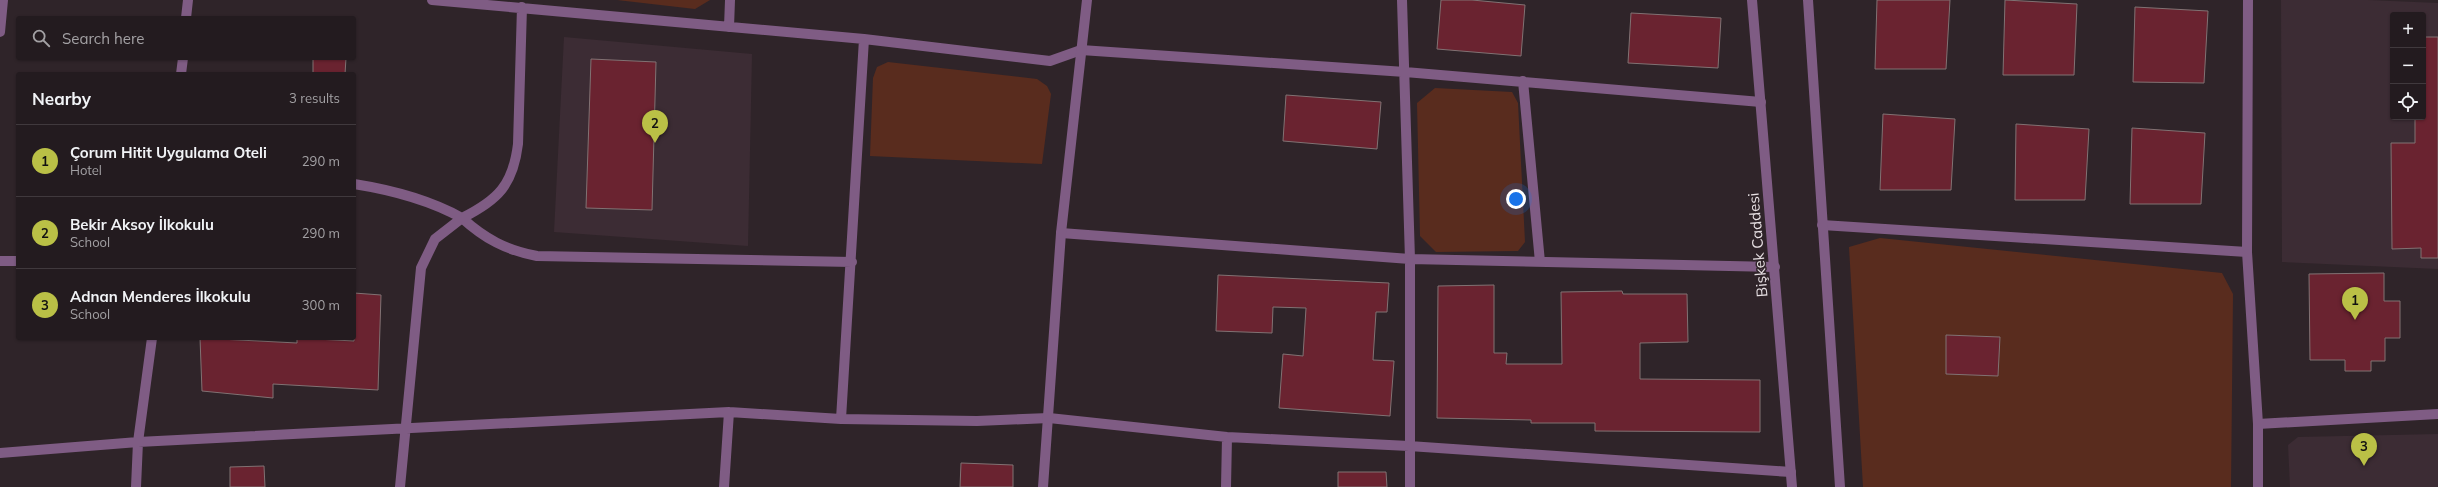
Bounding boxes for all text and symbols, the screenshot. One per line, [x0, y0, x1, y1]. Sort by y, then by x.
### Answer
map controls [2390, 12, 2426, 120]
button: + [2390, 12, 2426, 48]
search box [16, 16, 356, 60]
icon: search [30, 27, 52, 49]
text: Search here [62, 29, 144, 48]
button: − [2390, 48, 2426, 84]
button: locate [2390, 84, 2426, 120]
text: Nearby [32, 88, 91, 109]
text: 3 results [289, 90, 340, 106]
pin: 2 [642, 110, 668, 143]
text: Çorum Hitit Uygulama Oteli [70, 143, 267, 162]
text: 1 [41, 153, 49, 169]
text: 290 m [302, 153, 340, 169]
text: Hotel [70, 162, 102, 178]
your location [1506, 189, 1526, 209]
street label: Bişkek Caddesi [1743, 192, 1772, 298]
text: Bekir Aksoy İlkokulu [70, 215, 214, 234]
text: 2 [41, 225, 49, 241]
text: 290 m [302, 225, 340, 241]
text: School [70, 234, 110, 250]
text: Adnan Menderes İlkokulu [70, 287, 251, 306]
pin: 1 [2342, 287, 2368, 320]
text: 3 [41, 297, 49, 313]
text: 300 m [302, 297, 340, 313]
text: School [70, 306, 110, 322]
pin: 3 [2351, 433, 2377, 466]

